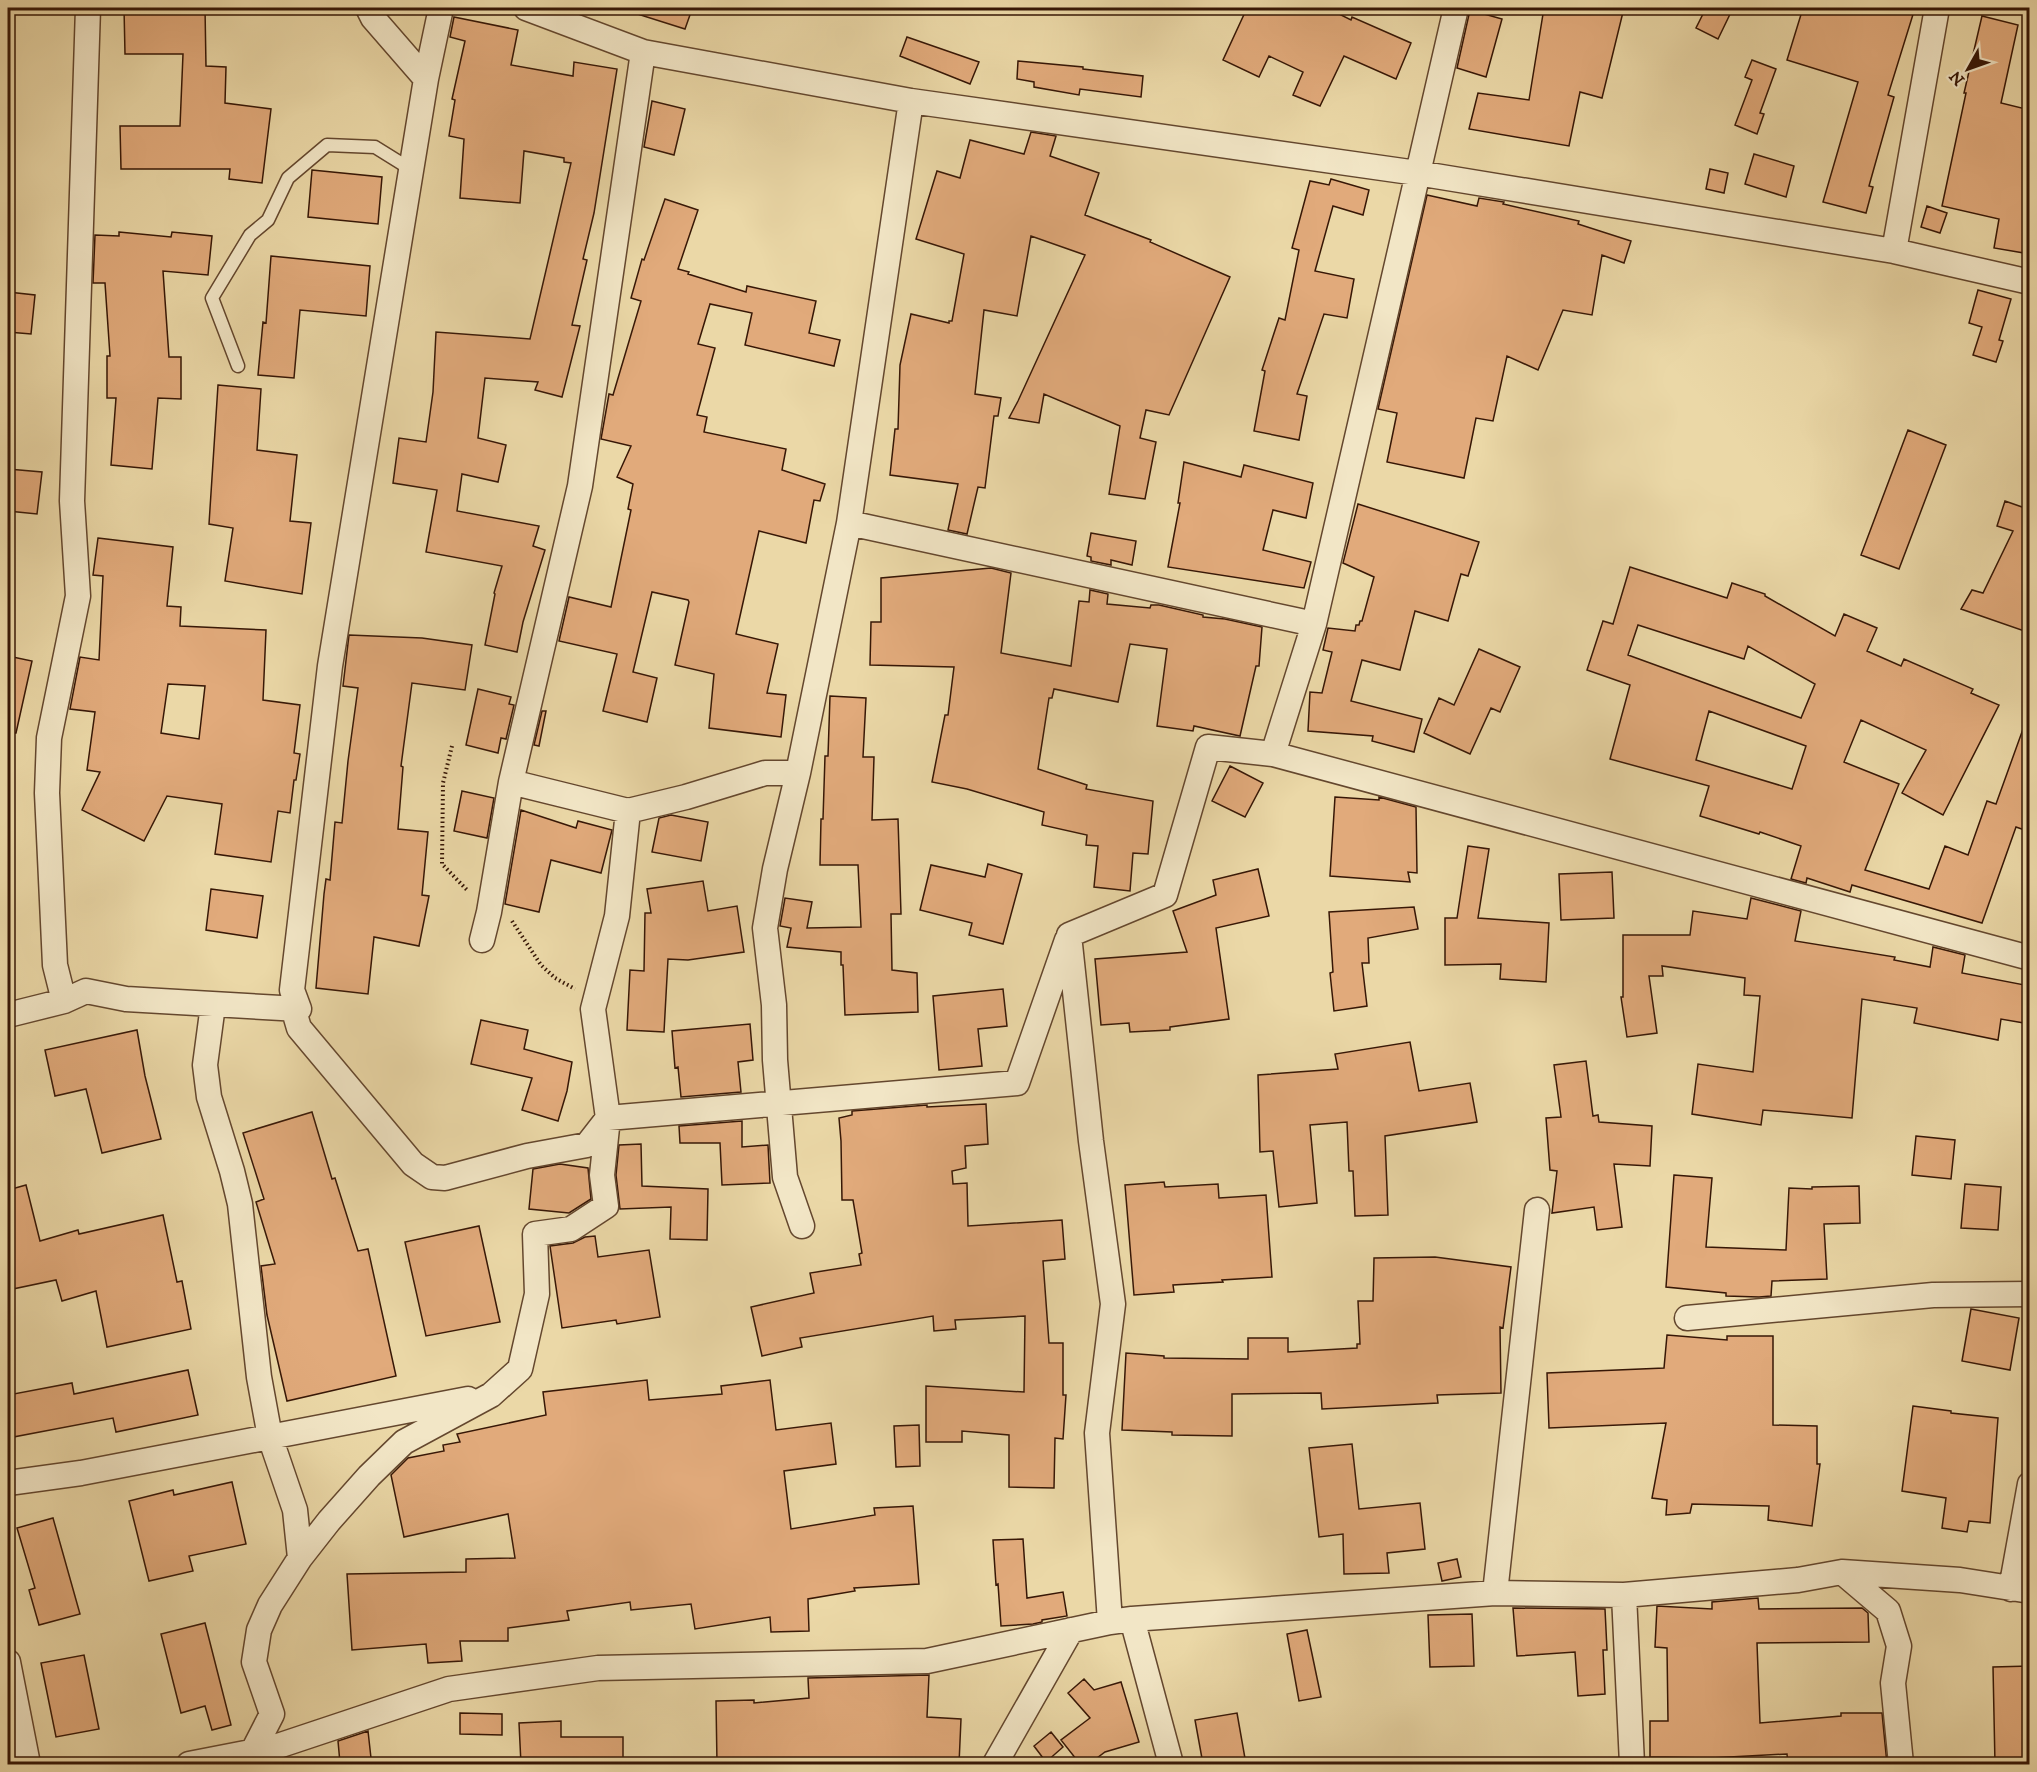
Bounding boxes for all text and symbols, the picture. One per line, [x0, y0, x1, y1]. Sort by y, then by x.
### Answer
north arrow [1938, 39, 1998, 99]
text: N [1945, 67, 1969, 89]

